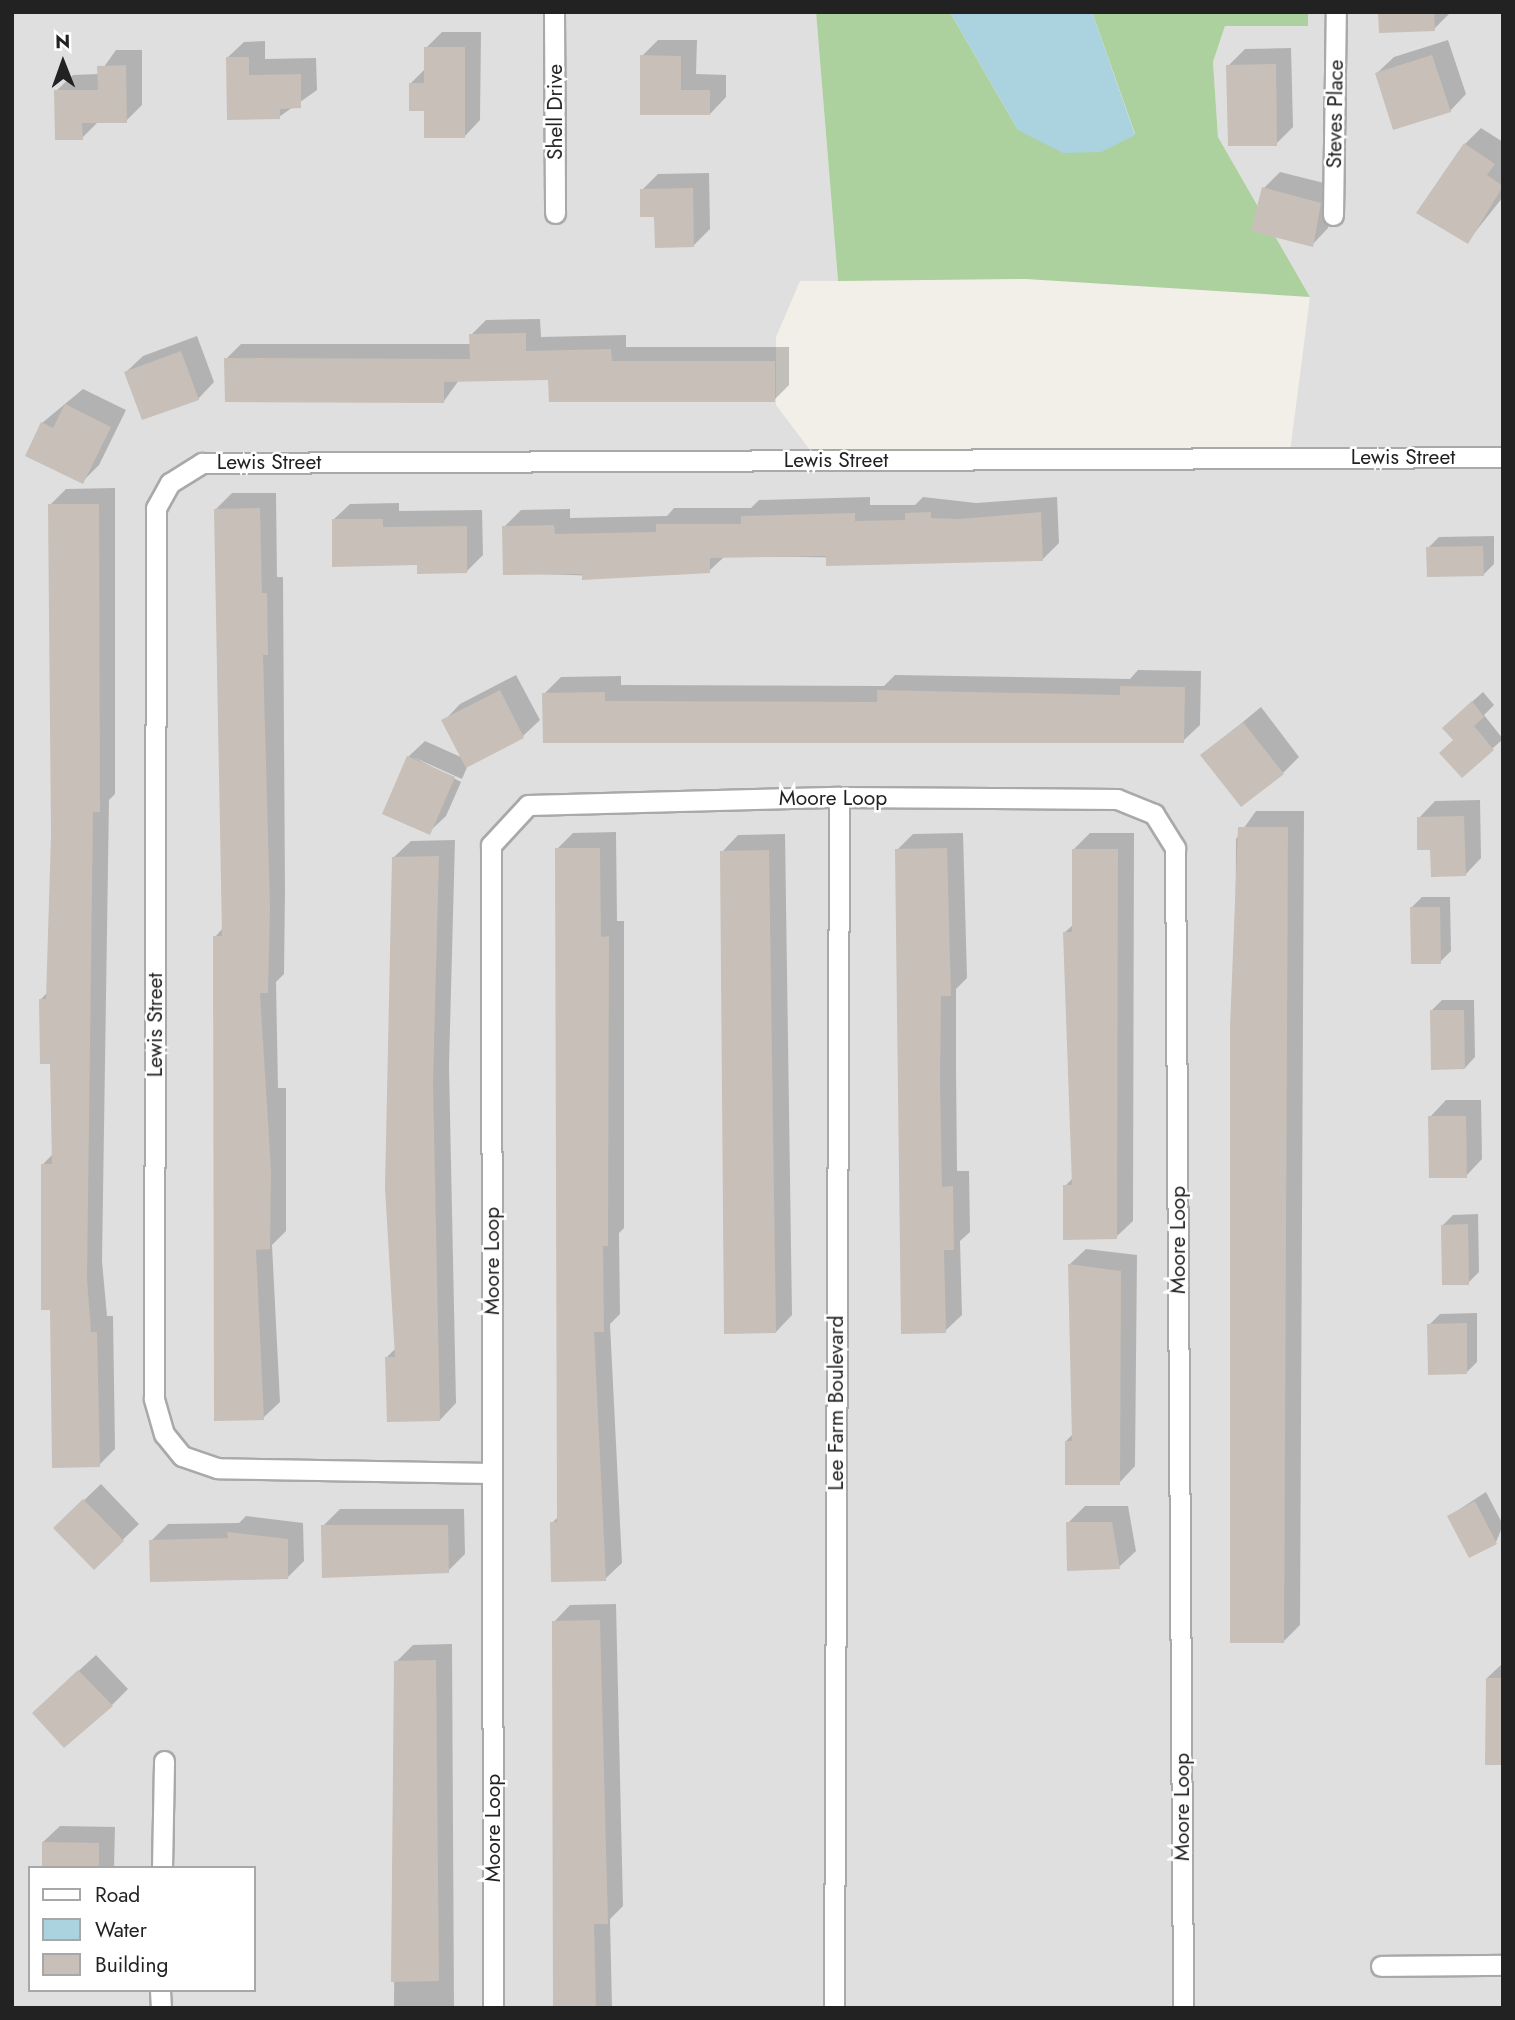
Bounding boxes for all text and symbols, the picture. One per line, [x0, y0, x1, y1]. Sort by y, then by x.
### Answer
north arrow [28, 28, 98, 98]
text: N [55, 28, 70, 55]
street label: Steves Place [1321, 59, 1349, 169]
street label: Shell Drive [542, 64, 568, 160]
street label: Lewis Street [1351, 444, 1455, 470]
street label: Lewis Street [784, 447, 888, 473]
street label: Lewis Street [217, 449, 321, 475]
street label: Moore Loop [779, 785, 887, 811]
street label: Lewis Street [142, 973, 168, 1077]
street label: Moore Loop [1165, 1186, 1191, 1294]
street label: Moore Loop [479, 1207, 505, 1315]
street label: Lee Farm Boulevard [823, 1315, 849, 1491]
street label: Moore Loop [1169, 1753, 1195, 1861]
street label: Moore Loop [480, 1774, 506, 1882]
legend [28, 1866, 256, 1992]
text: Road [95, 1880, 140, 1910]
text: Water [95, 1915, 147, 1945]
text: Building [95, 1950, 168, 1980]

